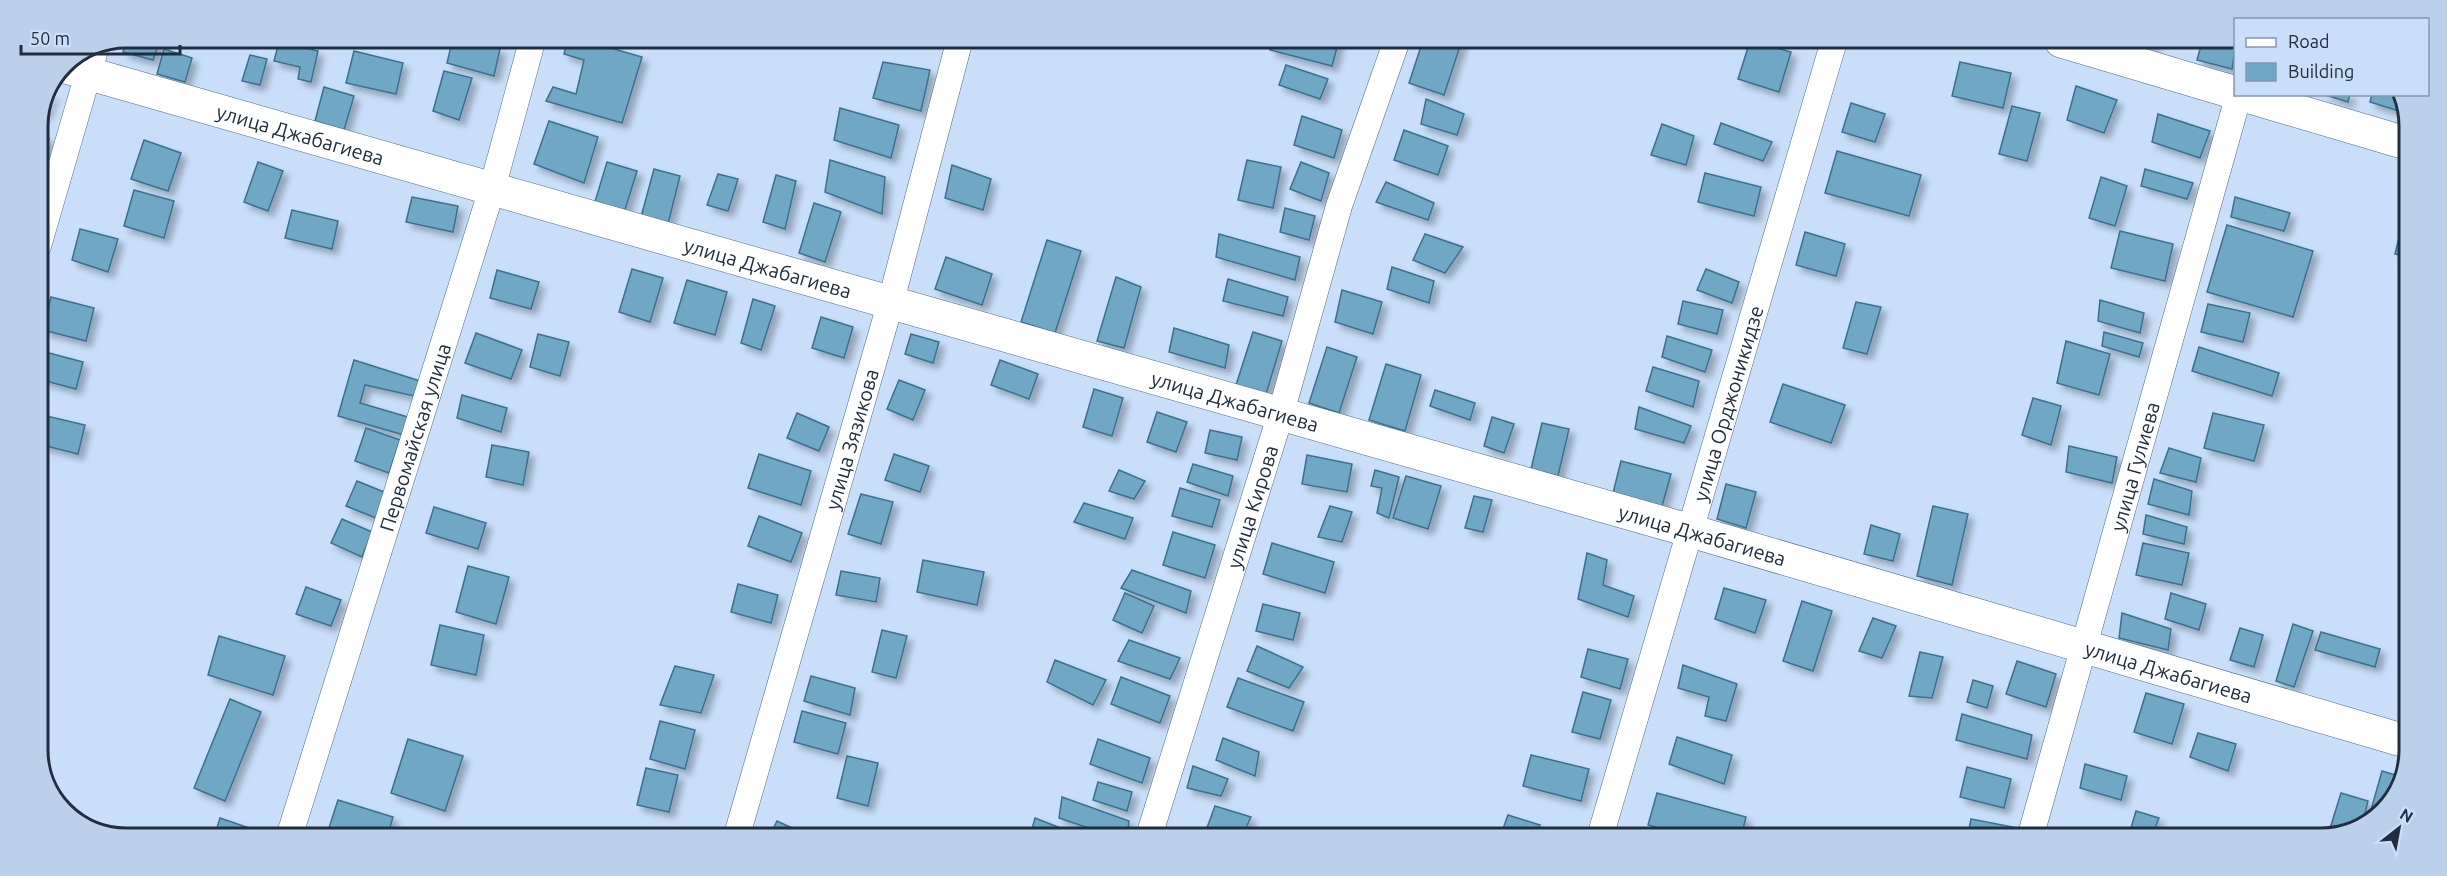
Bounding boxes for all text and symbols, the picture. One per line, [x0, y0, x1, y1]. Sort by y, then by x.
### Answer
scale bar [21, 18, 180, 56]
legend [2234, 18, 2429, 96]
text: 50 m [30, 28, 70, 48]
text: Road [2288, 31, 2330, 51]
text: Building [2288, 61, 2354, 81]
street label: улица Джабагиева [214, 99, 387, 169]
street label: улица Джабагиева [681, 233, 854, 302]
street label: улица Орджоникидзе [1688, 303, 1767, 504]
street label: Первомайская улица [374, 340, 455, 534]
street label: улица Зязикова [820, 366, 882, 512]
street label: улица Джабагиева [1149, 366, 1322, 436]
street label: улица Гулиева [2105, 399, 2164, 534]
street label: улица Кирова [1222, 442, 1282, 571]
street label: улица Джабагиева [1616, 499, 1789, 570]
street label: улица Джабагиева [2082, 636, 2255, 707]
north arrow [2369, 798, 2429, 858]
text: N [2397, 804, 2416, 826]

